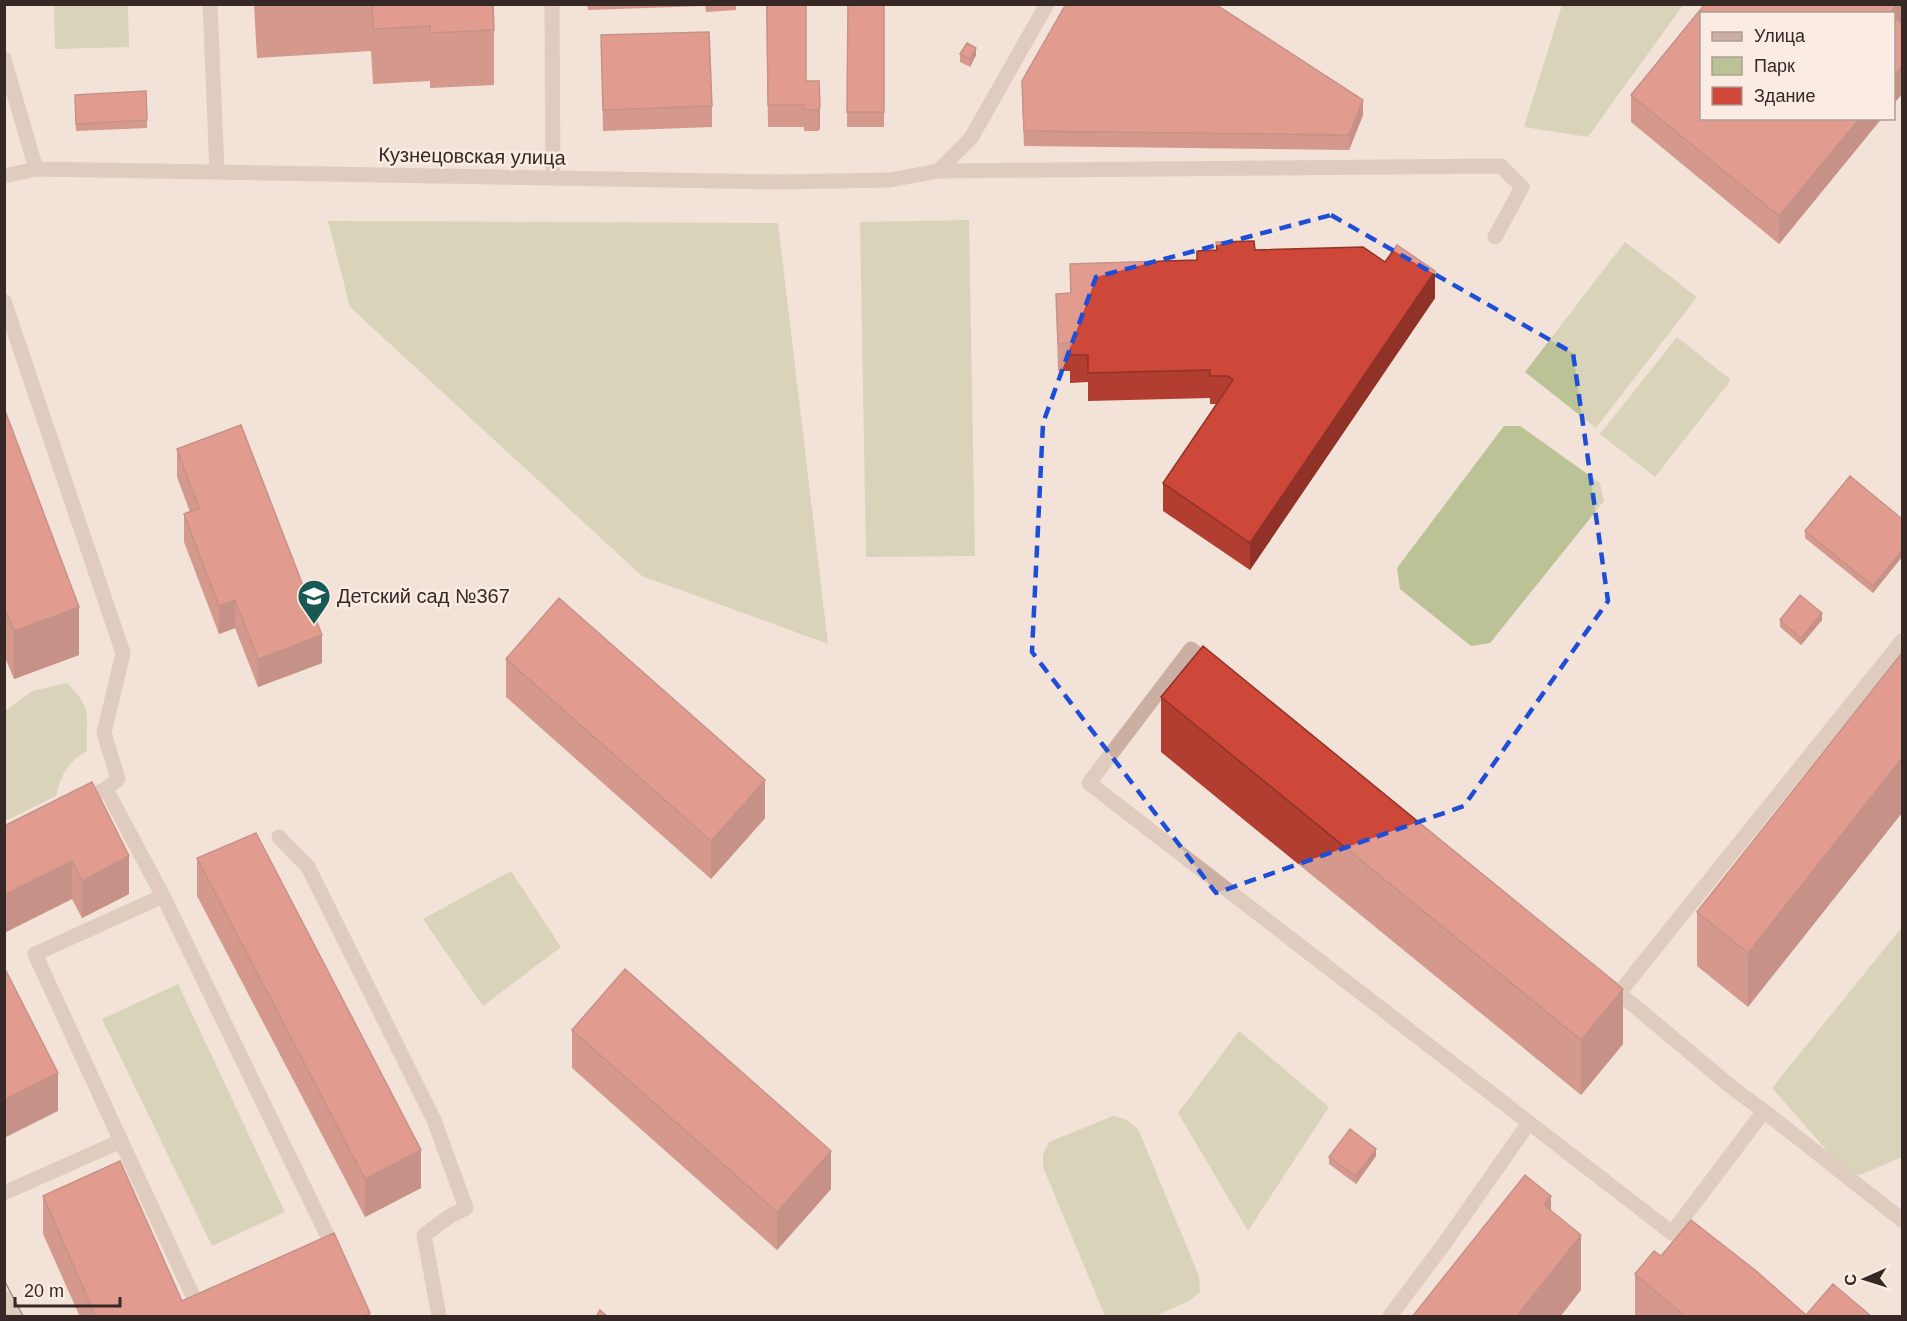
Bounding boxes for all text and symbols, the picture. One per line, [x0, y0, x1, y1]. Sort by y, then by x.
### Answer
legend [1700, 12, 1895, 120]
text: Улица [1754, 26, 1806, 46]
text: Парк [1754, 56, 1795, 76]
text: Здание [1754, 86, 1815, 106]
street label: Кузнецовская улица [378, 143, 567, 169]
school or university icon: Детский сад №367 [296, 578, 332, 625]
place label: Детский сад №367 [337, 585, 510, 607]
north arrow [1835, 1249, 1895, 1309]
scale bar [15, 1270, 120, 1308]
text: С [1842, 1273, 1859, 1286]
text: 20 m [24, 1281, 64, 1301]

